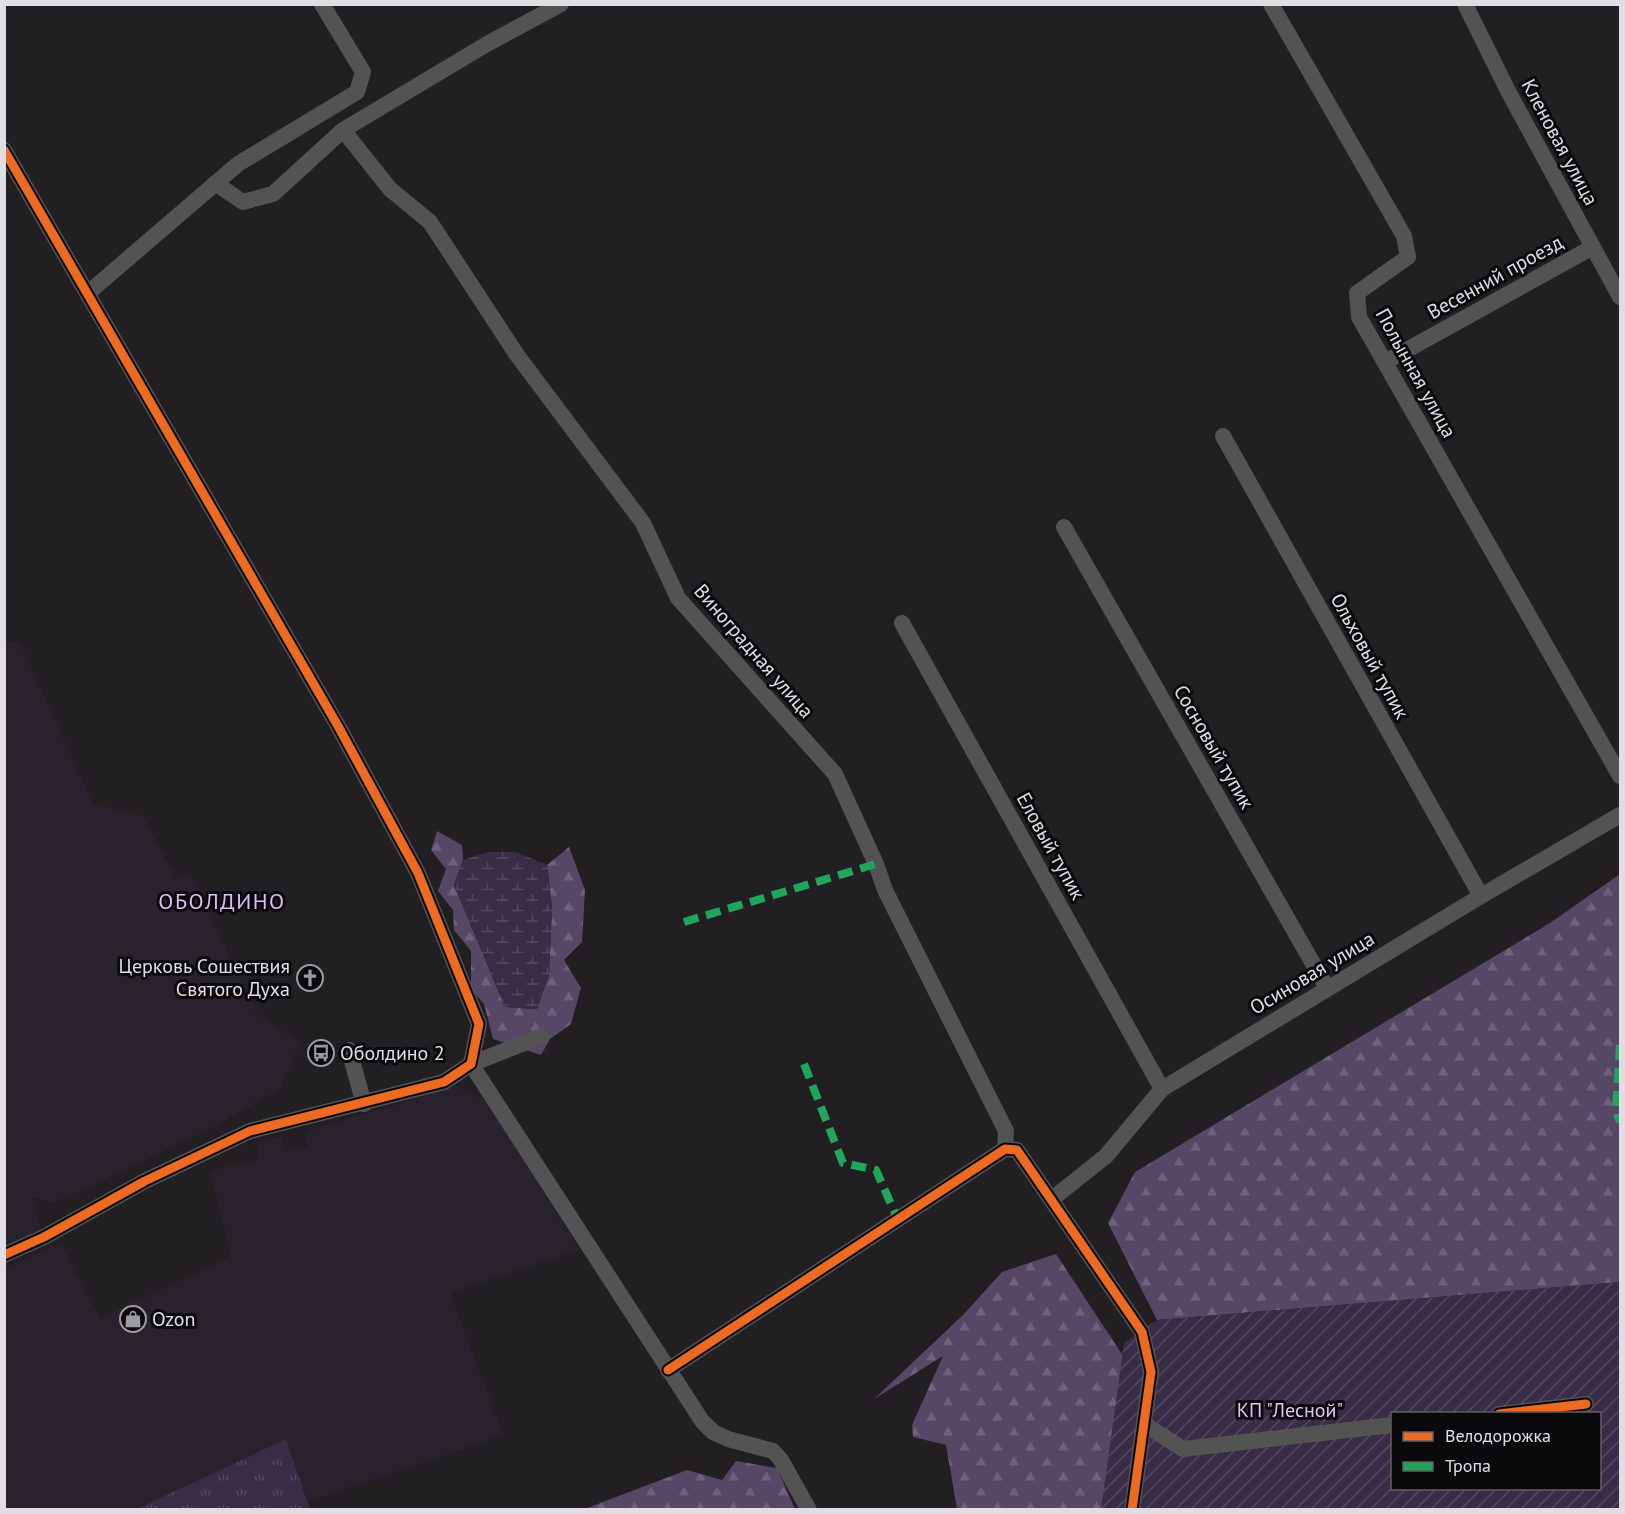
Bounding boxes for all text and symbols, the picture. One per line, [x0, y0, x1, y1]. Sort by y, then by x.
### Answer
street label: Кленовая улица [1516, 74, 1604, 210]
street label: Весенний проезд [1423, 229, 1568, 325]
street label: Полынная улица [1370, 304, 1462, 442]
street label: Виноградная улица [689, 578, 819, 724]
street label: Ольховый тупик [1325, 589, 1415, 724]
street label: Сосновый тупик [1168, 680, 1260, 814]
street label: Еловый тупик [1011, 788, 1091, 905]
district label: ОБОЛДИНО [158, 887, 286, 915]
street label: Осиновая улица [1245, 926, 1379, 1020]
place label: Церковь Сошествия Святого Духа [119, 953, 290, 1002]
church icon: Церковь Сошествия Святого Духа [295, 963, 325, 993]
bus stop icon: Оболдино 2 [306, 1038, 336, 1068]
place label: Оболдино 2 [340, 1040, 445, 1066]
shop icon: Ozon [118, 1304, 148, 1334]
place label: Ozon [152, 1306, 196, 1332]
park label: КП "Лесной" [1237, 1397, 1343, 1423]
legend [1391, 1412, 1601, 1490]
text: Велодорожка [1445, 1424, 1551, 1447]
text: Тропа [1445, 1454, 1491, 1477]

